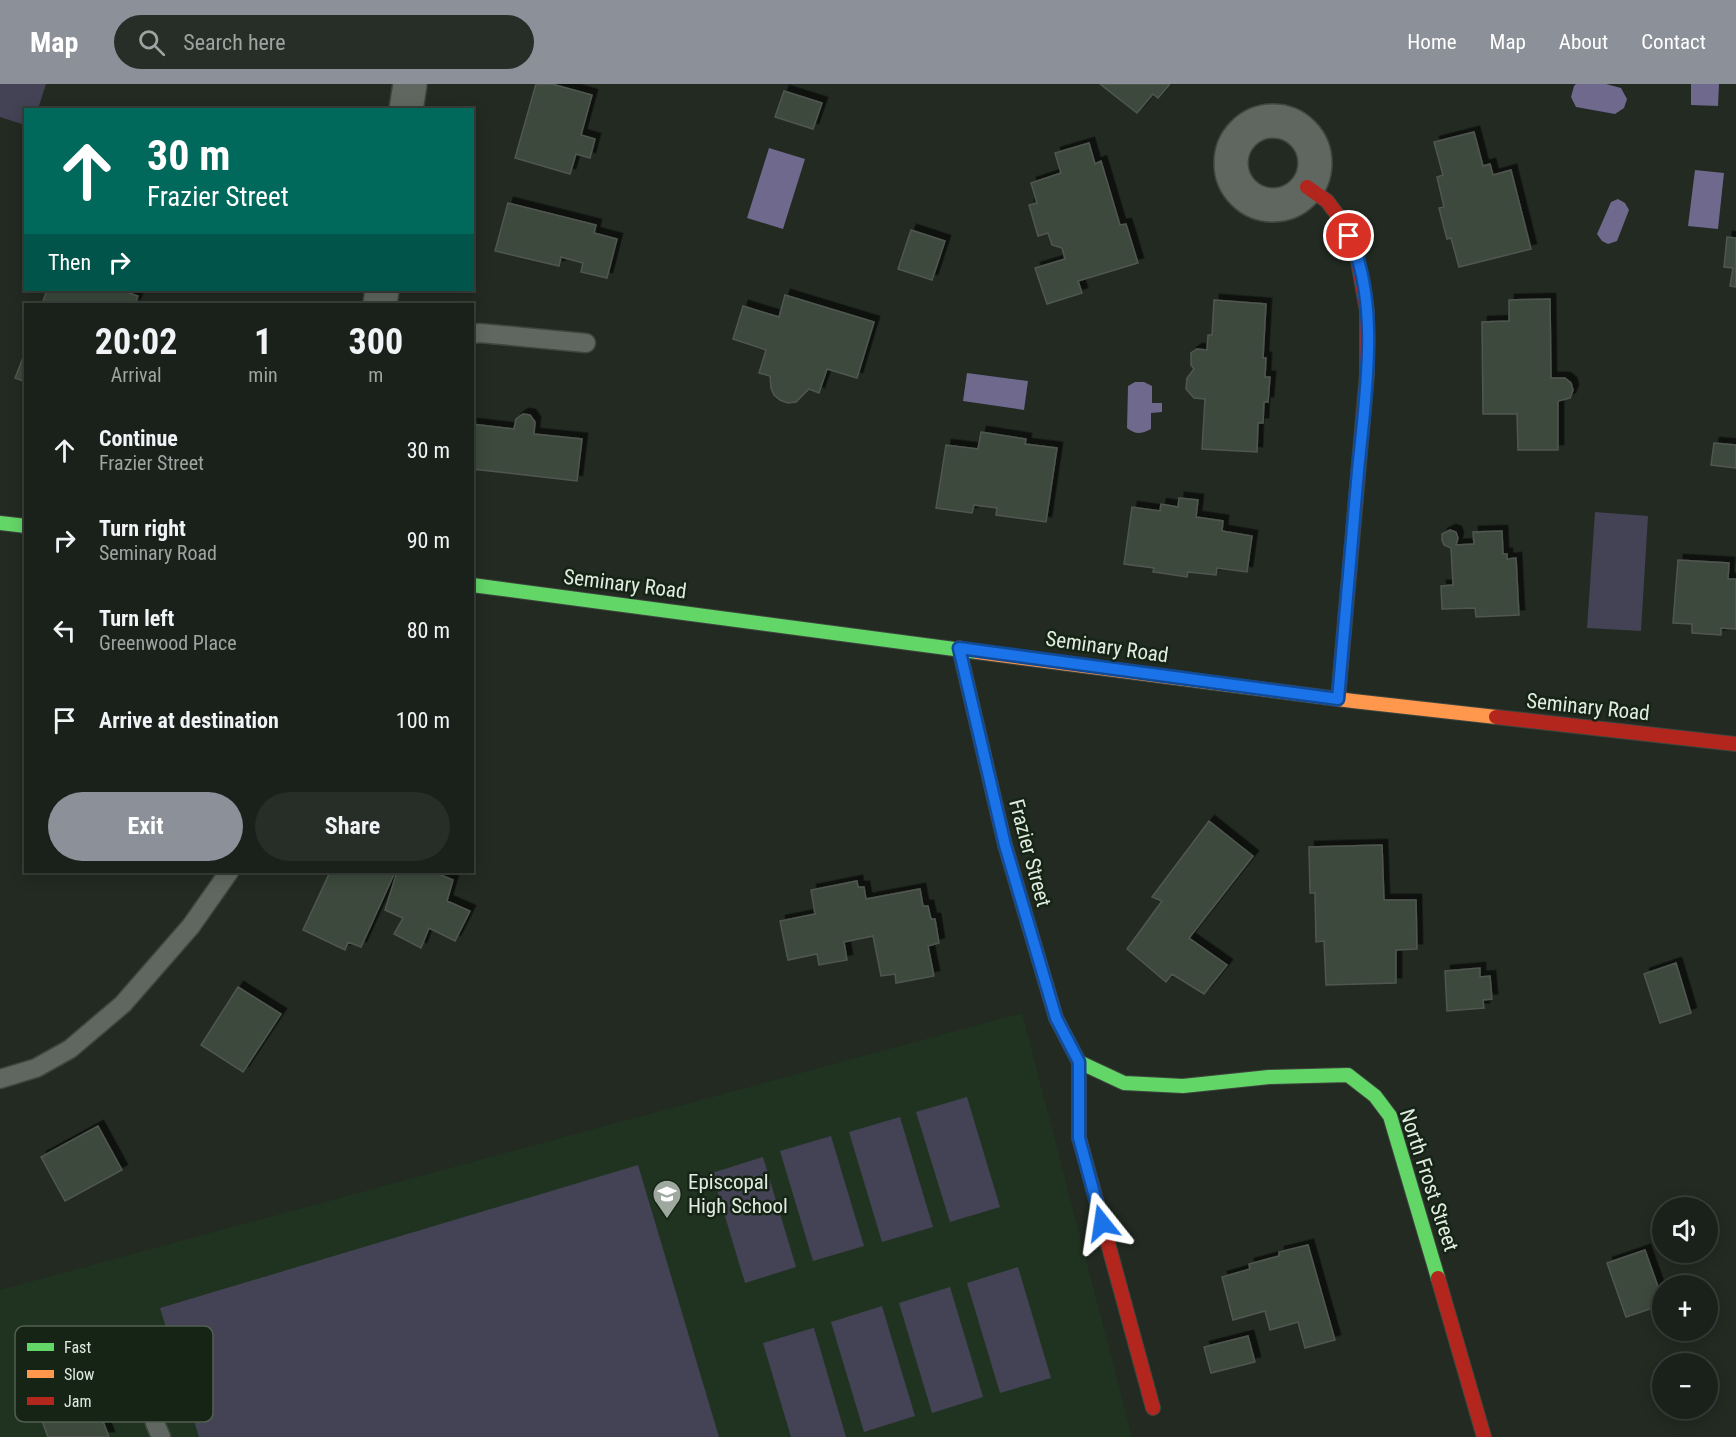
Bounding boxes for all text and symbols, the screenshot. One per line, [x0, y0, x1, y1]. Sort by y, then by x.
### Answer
search box [114, 15, 534, 69]
text: Map [30, 26, 78, 59]
icon: search [135, 26, 168, 59]
text: Search here [183, 30, 286, 55]
text: Home [1407, 30, 1457, 54]
text: Map [1490, 30, 1526, 54]
text: About [1559, 30, 1608, 54]
text: Contact [1641, 30, 1706, 54]
text: 30 m [147, 131, 230, 180]
icon: ahead [48, 132, 126, 210]
text: Frazier Street [147, 181, 289, 213]
pin [1323, 210, 1374, 261]
icon: arrive [1332, 219, 1365, 252]
icon: right [103, 246, 136, 279]
text: Then [48, 250, 91, 275]
text: 20:02 [95, 321, 177, 363]
text: 1 [254, 321, 272, 363]
text: 300 [349, 321, 403, 363]
text: Arrival [111, 363, 162, 387]
text: min [248, 363, 278, 387]
text: m [368, 363, 383, 387]
text: Continue [99, 426, 178, 451]
icon: ahead [48, 434, 81, 467]
text: 30 m [407, 438, 450, 463]
text: Frazier Street [99, 451, 204, 475]
text: Turn right [99, 516, 186, 541]
icon: right [48, 524, 81, 557]
text: 90 m [407, 528, 450, 553]
text: Seminary Road [99, 541, 217, 565]
street label: Seminary Road [562, 565, 688, 603]
text: Turn left [99, 606, 174, 631]
icon: left [48, 614, 81, 647]
text: 80 m [407, 618, 450, 643]
street label: Seminary Road [1044, 626, 1170, 668]
text: Greenwood Place [99, 631, 237, 655]
street label: Seminary Road [1525, 689, 1651, 725]
icon: arrive [48, 704, 81, 737]
text: Arrive at destination [99, 708, 279, 733]
text: 100 m [396, 708, 450, 733]
button: Exit [48, 792, 243, 861]
button: Share [255, 792, 450, 861]
street label: Frazier Street [1004, 797, 1056, 909]
street label: North Frost Street [1395, 1106, 1463, 1254]
place label: Episcopal High School [688, 1170, 788, 1218]
school or university icon: Episcopal High School [651, 1178, 683, 1220]
position arrow [1070, 1191, 1134, 1255]
map controls [1652, 1197, 1718, 1419]
button: sound [1652, 1197, 1718, 1263]
button: + [1652, 1275, 1718, 1341]
legend [15, 1326, 213, 1422]
text: Fast [64, 1338, 91, 1357]
button: − [1652, 1353, 1718, 1419]
text: Slow [64, 1365, 94, 1384]
text: Jam [64, 1392, 91, 1411]

